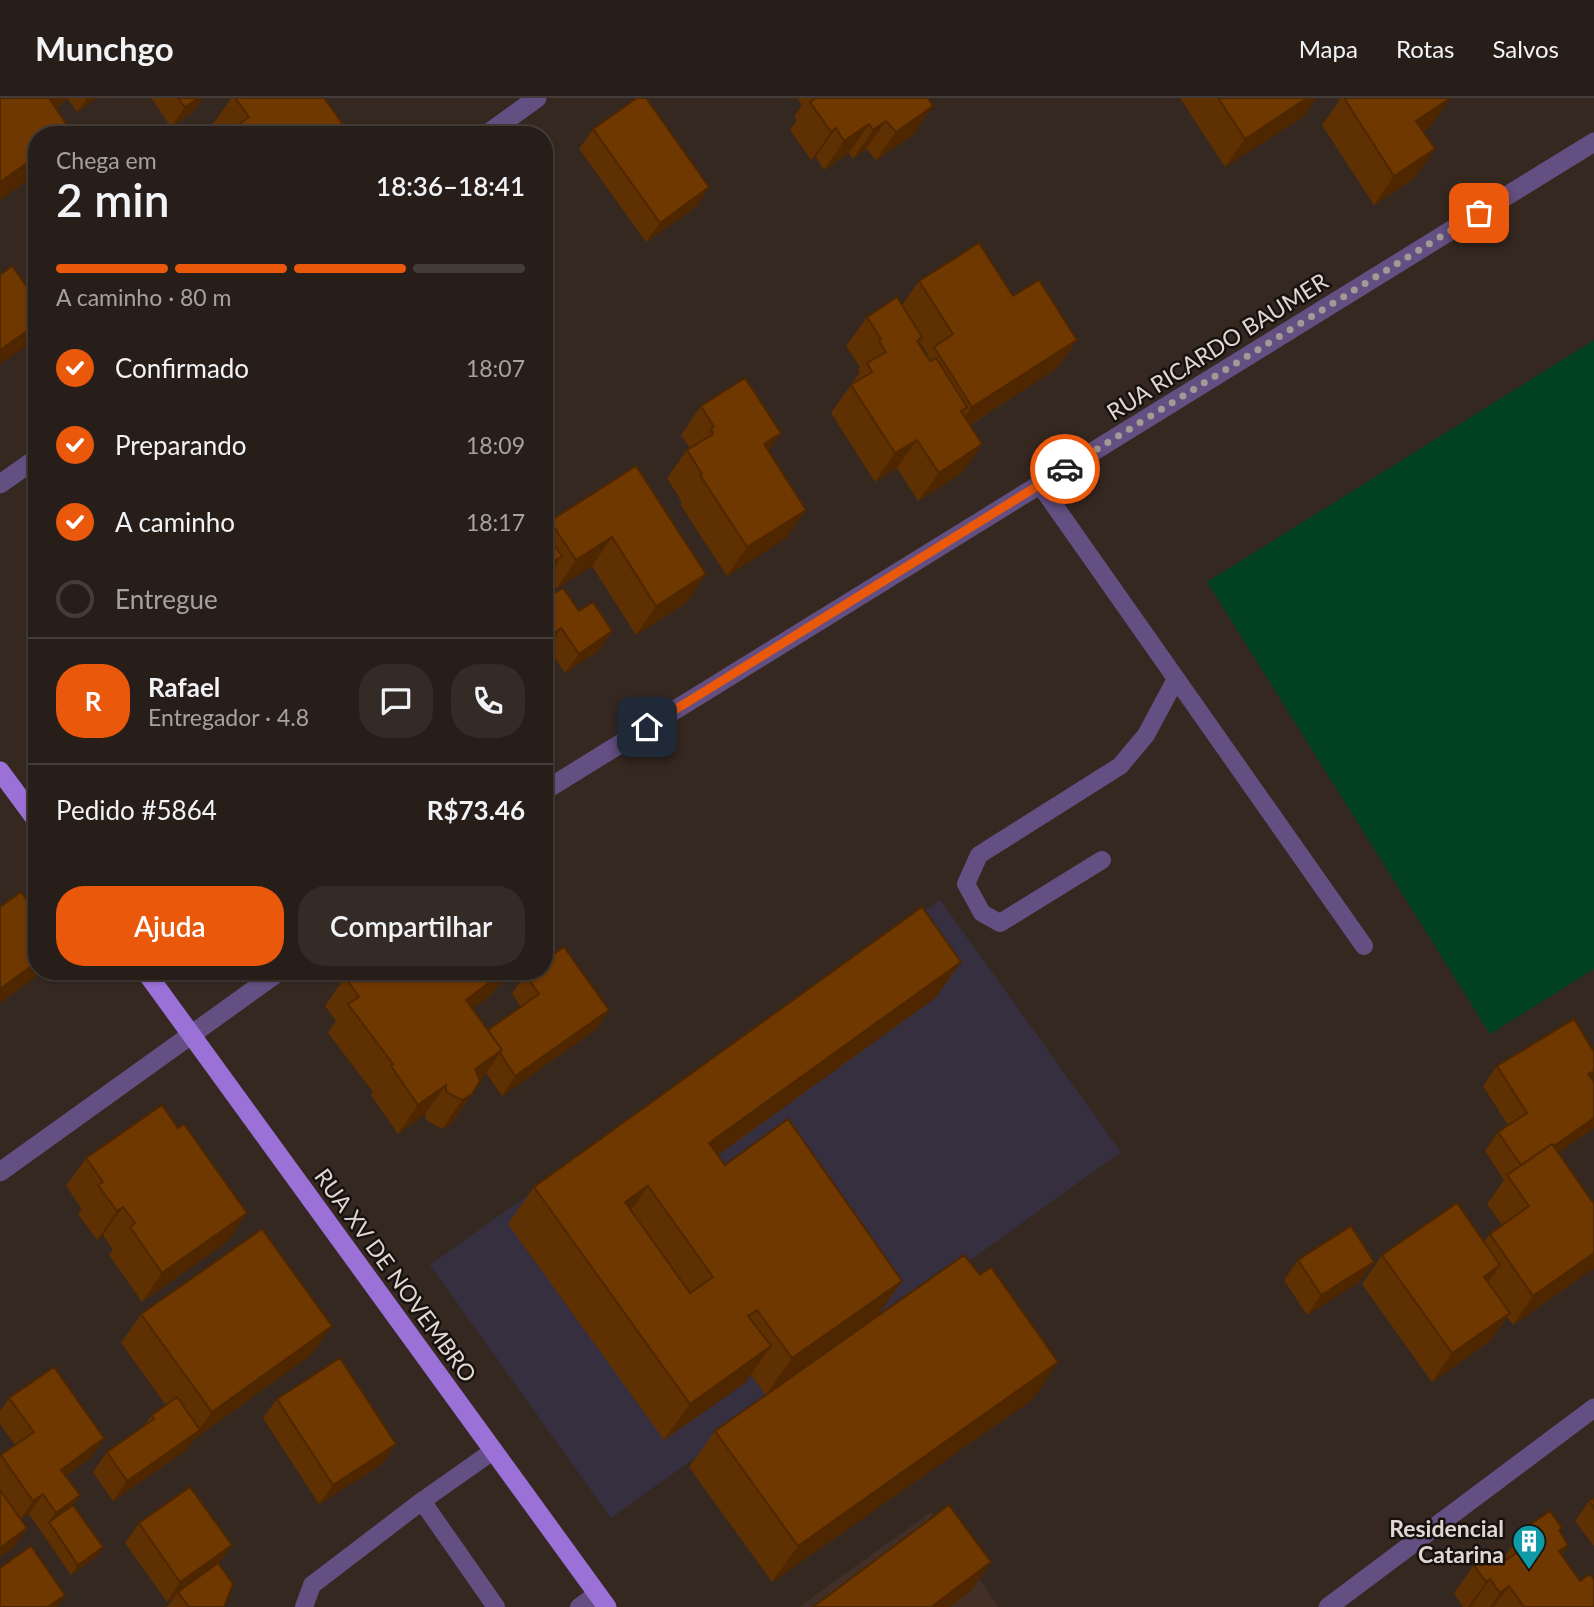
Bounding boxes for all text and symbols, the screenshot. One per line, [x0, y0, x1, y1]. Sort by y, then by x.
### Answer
text: Munchgo [35, 28, 174, 68]
text: Mapa [1299, 34, 1358, 63]
text: Rotas [1396, 34, 1455, 63]
text: Salvos [1493, 34, 1559, 63]
text: Chega em [56, 146, 157, 174]
text: 18:36–18:41 [376, 170, 525, 202]
text: 2 min [56, 172, 170, 227]
pin [1449, 183, 1509, 243]
icon: bag [1460, 194, 1498, 232]
street label: RUA RICARDO BAUMER [1101, 266, 1333, 426]
text: A caminho · 80 m [56, 283, 232, 311]
icon: check [56, 349, 94, 387]
text: Confirmado [115, 352, 249, 384]
text: 18:07 [466, 354, 525, 382]
icon: check [56, 426, 94, 464]
text: Preparando [115, 429, 247, 461]
text: 18:09 [466, 431, 525, 459]
courier [1030, 434, 1100, 504]
icon: car [1046, 450, 1084, 488]
icon: check [56, 503, 94, 541]
text: A caminho [115, 506, 235, 538]
text: 18:17 [466, 508, 525, 536]
text: Entregue [115, 583, 218, 615]
button: chat [359, 664, 433, 738]
button: phone [451, 664, 525, 738]
text: Rafael [148, 671, 220, 703]
text: R [85, 685, 101, 717]
pin [617, 697, 677, 757]
text: Entregador · 4.8 [148, 703, 309, 731]
icon: home [628, 708, 666, 746]
text: Pedido #5864 [56, 794, 217, 826]
text: R$73.46 [427, 794, 525, 826]
button: Ajuda [56, 886, 284, 966]
button: Compartilhar [298, 886, 525, 966]
street label: RUA XV DE NOVEMBRO [309, 1163, 483, 1387]
place label: Residencial Catarina [1389, 1514, 1504, 1568]
building icon: Residencial Catarina [1510, 1522, 1548, 1571]

